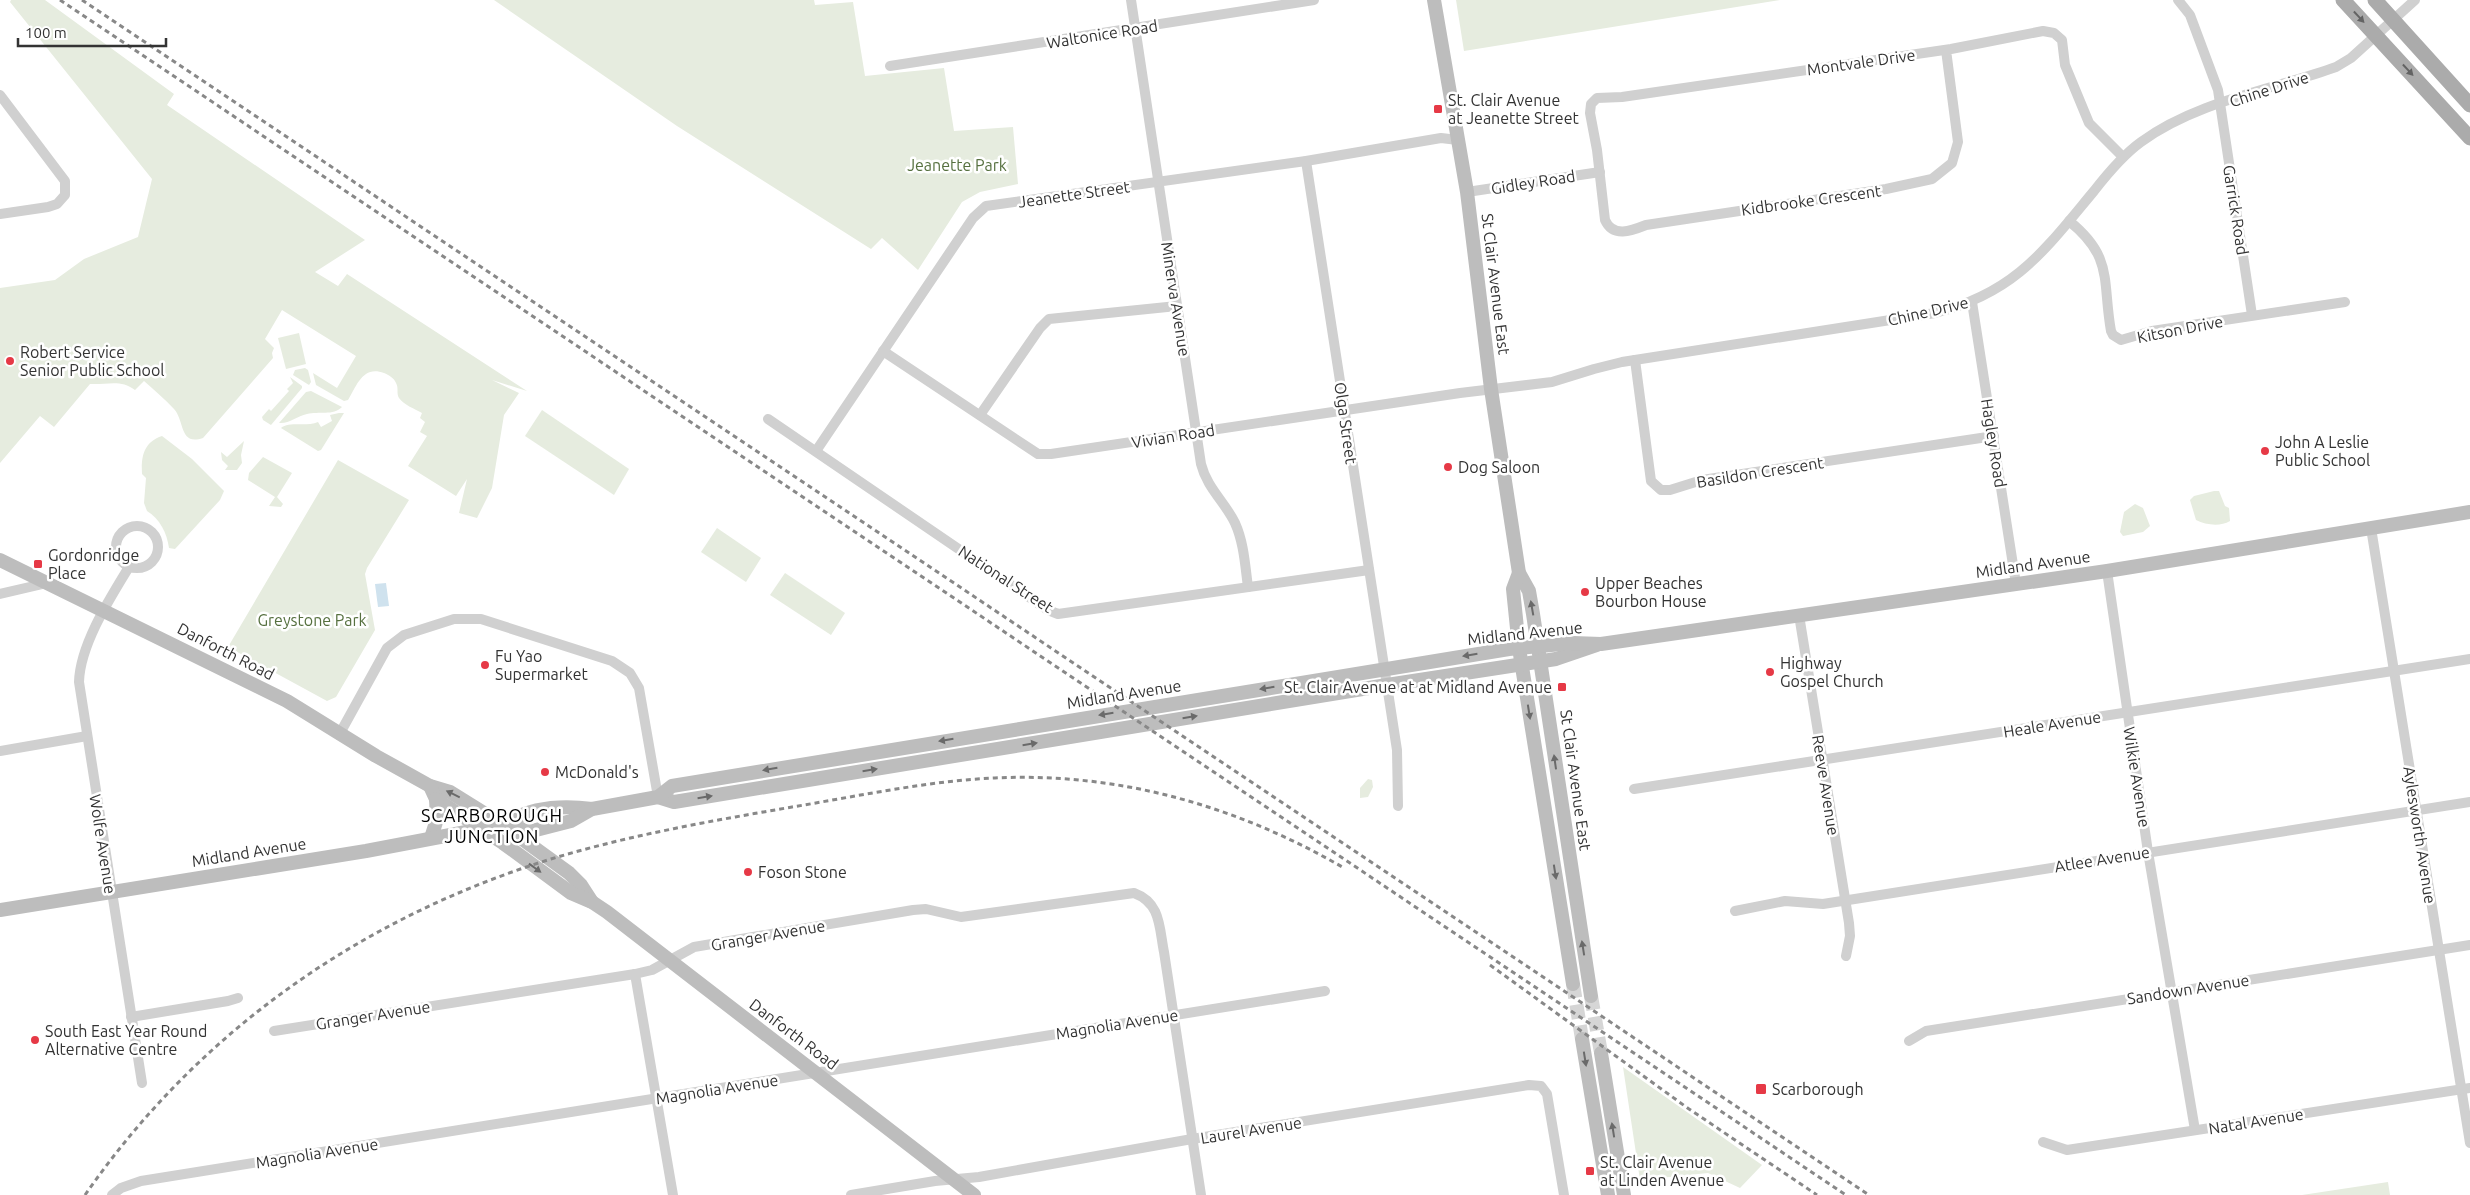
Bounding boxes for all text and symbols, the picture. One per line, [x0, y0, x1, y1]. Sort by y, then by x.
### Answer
one-way arrow [2353, 11, 2365, 23]
scale bar [18, 15, 165, 47]
street label: Waltonice Road [1045, 16, 1159, 52]
text: 100 m [25, 24, 67, 41]
street label: Montvale Drive [1806, 45, 1916, 79]
one-way arrow [2402, 64, 2414, 76]
street label: Chine Drive [2227, 68, 2311, 110]
place label: St. Clair Avenue at Jeanette Street [1448, 91, 1579, 127]
marker: St. Clair Avenue at Jeanette Street [1432, 103, 1444, 115]
park label: Jeanette Park [907, 156, 1007, 174]
street label: Garrick Road [2220, 164, 2252, 256]
street label: Gidley Road [1490, 166, 1576, 198]
street label: Jeanette Street [1017, 177, 1132, 211]
street label: Kidbrooke Crescent [1740, 181, 1883, 219]
street label: St Clair Avenue East [1478, 212, 1514, 356]
street label: Minerva Avenue [1158, 240, 1194, 358]
street label: Chine Drive [1886, 293, 1970, 329]
street label: Kitson Drive [2135, 312, 2225, 346]
place label: Robert Service Senior Public School [20, 343, 164, 379]
marker: Robert Service Senior Public School [4, 355, 16, 367]
street label: Olga Street [1331, 381, 1361, 466]
street label: Hagley Road [1978, 397, 2010, 489]
street label: Vivian Road [1130, 421, 1216, 451]
place label: John A Leslie Public School [2275, 433, 2370, 469]
marker: John A Leslie Public School [2259, 445, 2271, 457]
street label: Basildon Crescent [1695, 453, 1825, 491]
place label: Dog Saloon [1458, 458, 1540, 476]
marker: Dog Saloon [1442, 461, 1454, 473]
street label: National Street [955, 542, 1057, 617]
place label: Gordonridge Place [48, 546, 139, 582]
street label: Midland Avenue [1974, 547, 2092, 581]
marker: Gordonridge Place [32, 558, 44, 570]
place label: Upper Beaches Bourbon House [1595, 574, 1707, 610]
marker: Upper Beaches Bourbon House [1579, 586, 1591, 598]
one-way arrow [1528, 600, 1536, 616]
park label: Greystone Park [257, 611, 367, 629]
street label: Midland Avenue [1467, 618, 1583, 648]
street label: Danforth Road [175, 619, 277, 683]
place label: Fu Yao Supermarket [495, 647, 589, 683]
one-way arrow [1462, 652, 1478, 660]
place label: Highway Gospel Church [1780, 654, 1884, 690]
marker: Fu Yao Supermarket [479, 659, 491, 671]
marker: Highway Gospel Church [1764, 666, 1776, 678]
street label: Midland Avenue [1065, 676, 1183, 712]
place label: St. Clair Avenue at at Midland Avenue [1284, 678, 1552, 696]
marker: St. Clair Avenue at at Midland Avenue [1556, 681, 1568, 693]
one-way arrow [1258, 685, 1274, 693]
one-way arrow [1525, 704, 1533, 720]
street label: Heale Avenue [2002, 707, 2102, 741]
street label: St Clair Avenue East [1557, 708, 1595, 852]
one-way arrow [1098, 711, 1114, 719]
one-way arrow [1183, 713, 1199, 721]
street label: Wilkie Avenue [2120, 725, 2154, 829]
street label: Reeve Avenue [1809, 733, 1843, 837]
one-way arrow [938, 737, 954, 745]
one-way arrow [1022, 739, 1038, 747]
one-way arrow [1551, 754, 1559, 770]
place label: McDonald's [555, 763, 639, 781]
street label: Aylesworth Avenue [2400, 765, 2440, 905]
marker: McDonald's [539, 766, 551, 778]
one-way arrow [762, 766, 778, 774]
one-way arrow [862, 766, 878, 774]
one-way arrow [446, 790, 460, 798]
street label: Wolfe Avenue [86, 793, 120, 895]
one-way arrow [698, 793, 714, 801]
district label: SCARBOROUGH JUNCTION [421, 805, 563, 846]
street label: Midland Avenue [190, 834, 308, 870]
street label: Atlee Avenue [2053, 843, 2151, 875]
one-way arrow [528, 862, 541, 873]
place label: Foson Stone [758, 863, 847, 881]
one-way arrow [1551, 864, 1559, 880]
marker: Foson Stone [742, 866, 754, 878]
street label: Granger Avenue [709, 916, 827, 954]
one-way arrow [1579, 939, 1587, 955]
street label: Sandown Avenue [2126, 970, 2250, 1008]
street label: Danforth Road [746, 995, 842, 1073]
street label: Granger Avenue [314, 997, 432, 1033]
street label: Magnolia Avenue [1055, 1005, 1179, 1043]
place label: South East Year Round Alternative Centre [45, 1022, 207, 1058]
marker: South East Year Round Alternative Centre [29, 1034, 41, 1046]
one-way arrow [1581, 1052, 1589, 1068]
street label: Magnolia Avenue [655, 1070, 779, 1108]
place label: Scarborough [1772, 1080, 1864, 1098]
marker: Scarborough [1754, 1082, 1768, 1096]
street label: Natal Avenue [2207, 1105, 2305, 1137]
street label: Laurel Avenue [1199, 1113, 1303, 1147]
one-way arrow [1609, 1121, 1617, 1137]
street label: Magnolia Avenue [255, 1134, 379, 1172]
place label: St. Clair Avenue at Linden Avenue [1600, 1153, 1724, 1189]
marker: St. Clair Avenue at Linden Avenue [1584, 1165, 1596, 1177]

